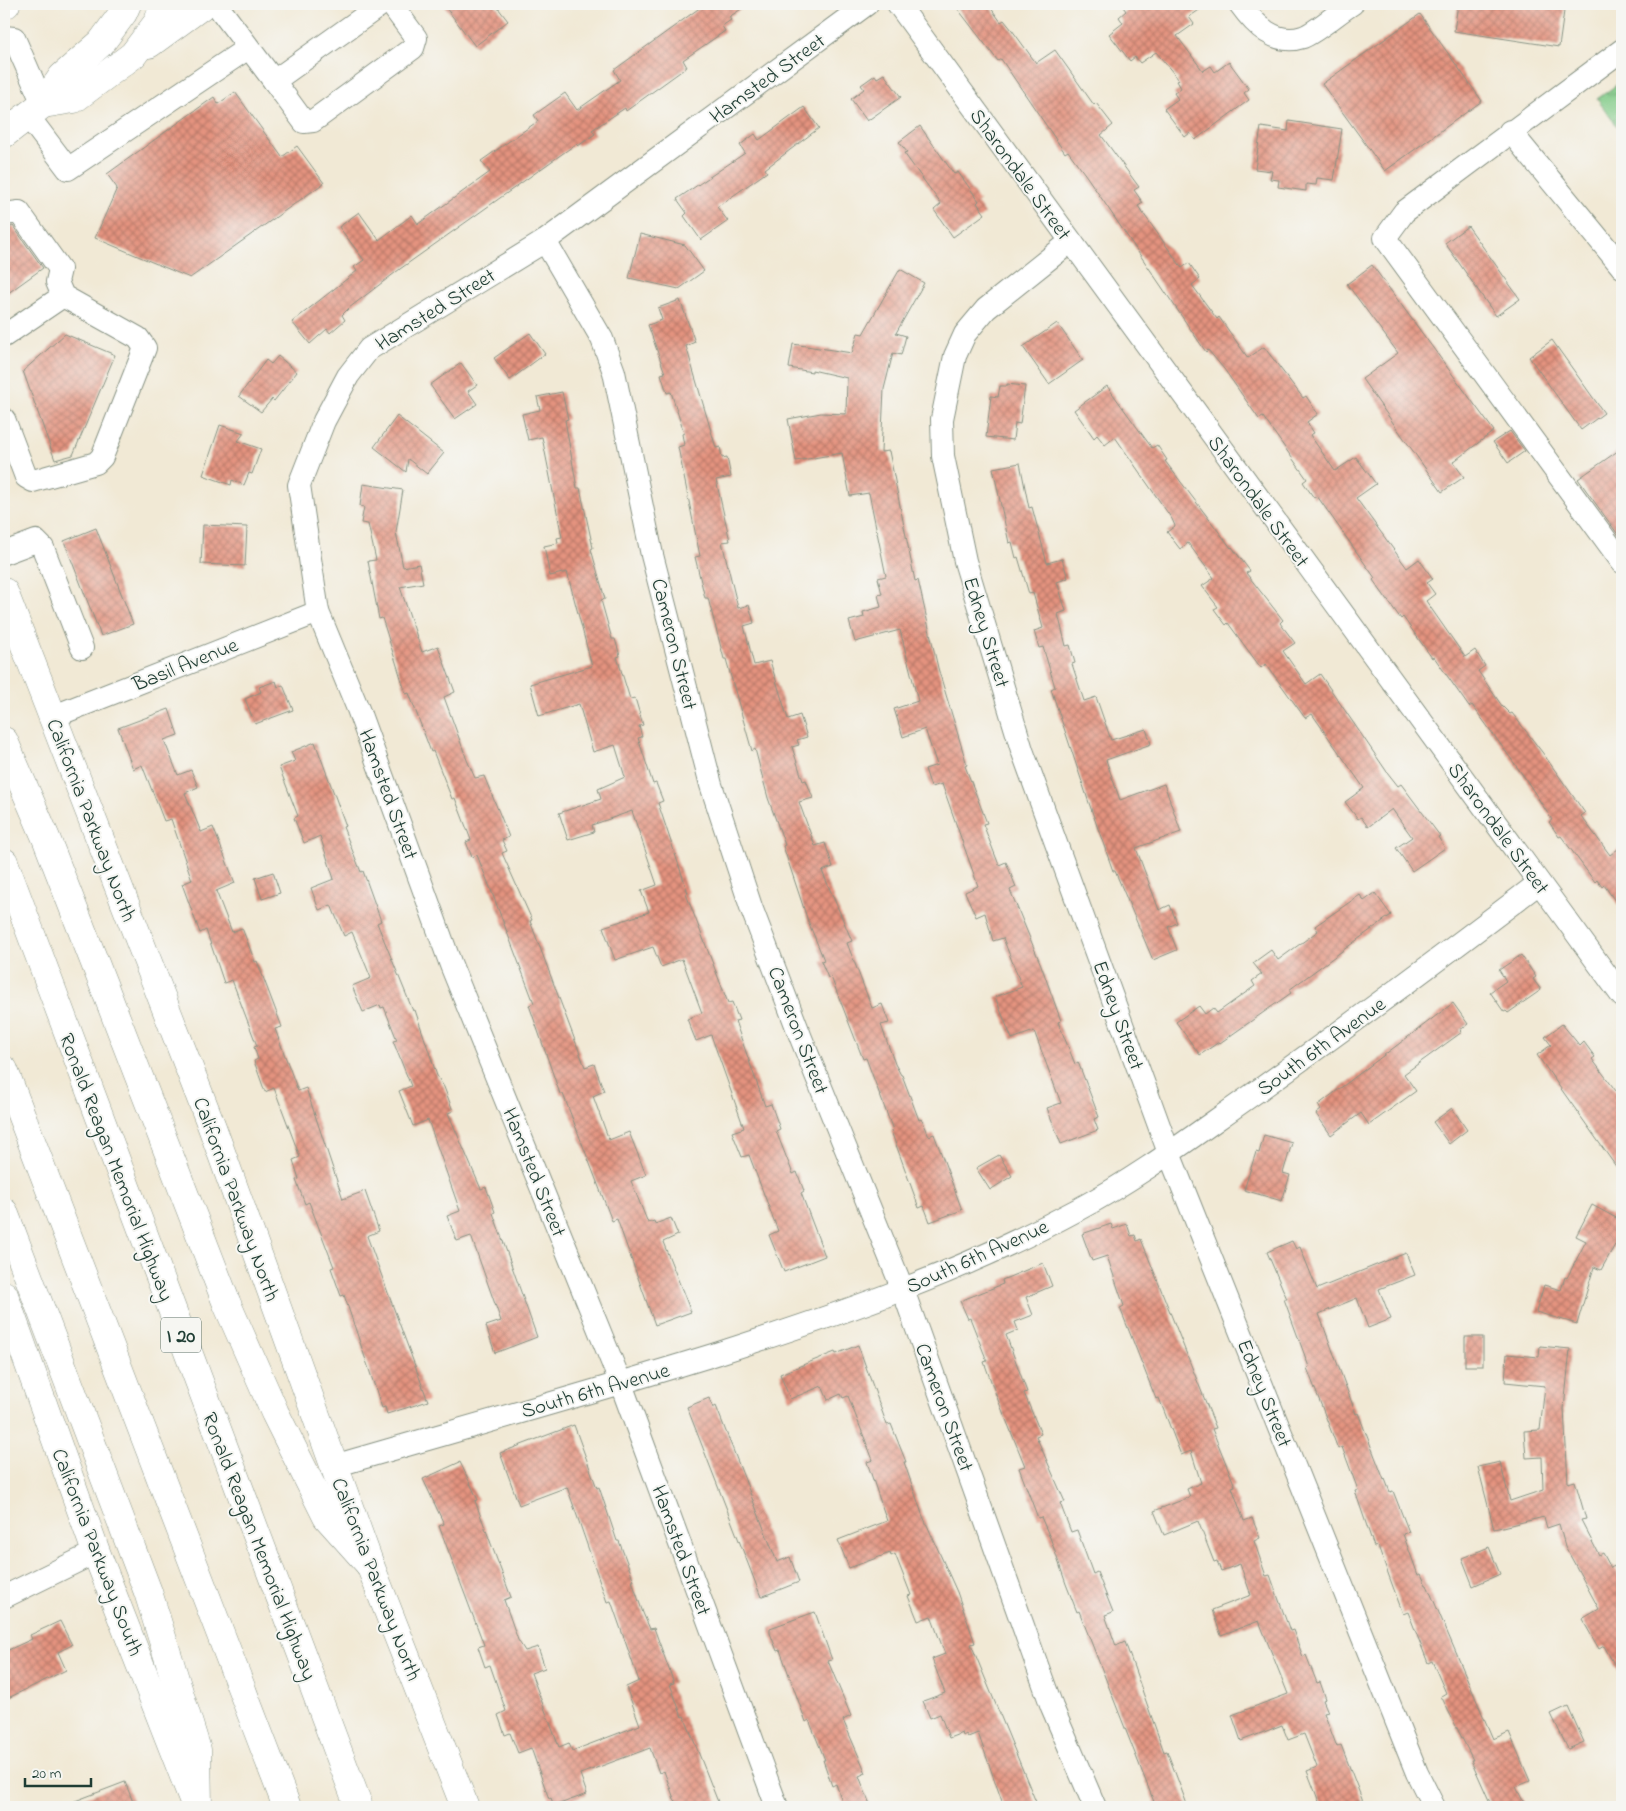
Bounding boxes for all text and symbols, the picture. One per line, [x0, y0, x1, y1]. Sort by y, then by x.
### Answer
street label: Hamsted Street [704, 27, 832, 132]
street label: Sharondale Street [961, 103, 1078, 247]
street label: Hamsted Street [370, 262, 502, 360]
street label: Sharondale Street [1199, 430, 1316, 574]
street label: Edney Street [952, 574, 1016, 692]
street label: Cameron Street [642, 576, 704, 713]
street label: Basil Avenue [128, 631, 244, 701]
street label: California Parkway North [36, 715, 143, 927]
street label: Hamsted Street [350, 725, 425, 864]
street label: Sharondale Street [1439, 757, 1556, 901]
street label: Edney Street [1082, 957, 1151, 1075]
street label: Cameron Street [759, 963, 835, 1099]
street label: South 6th Avenue [1251, 990, 1393, 1105]
street label: Ronald Reagan Memorial Highway [48, 1029, 180, 1307]
street label: California Parkway North [182, 1093, 286, 1307]
street label: Hamsted Street [494, 1104, 573, 1242]
street label: South 6th Avenue [902, 1213, 1054, 1303]
road number: I 20 [161, 1318, 201, 1352]
street label: Edney Street [1226, 1335, 1298, 1453]
street label: Cameron Street [906, 1339, 980, 1476]
street label: South 6th Avenue [518, 1356, 674, 1427]
street label: Ronald Reagan Memorial Highway [191, 1408, 323, 1686]
street label: California Parkway South [41, 1445, 150, 1662]
street label: California Parkway North [321, 1474, 428, 1686]
street label: Hamsted Street [643, 1481, 718, 1620]
scale bar [25, 1756, 91, 1788]
text: 20 m [32, 1763, 62, 1785]

